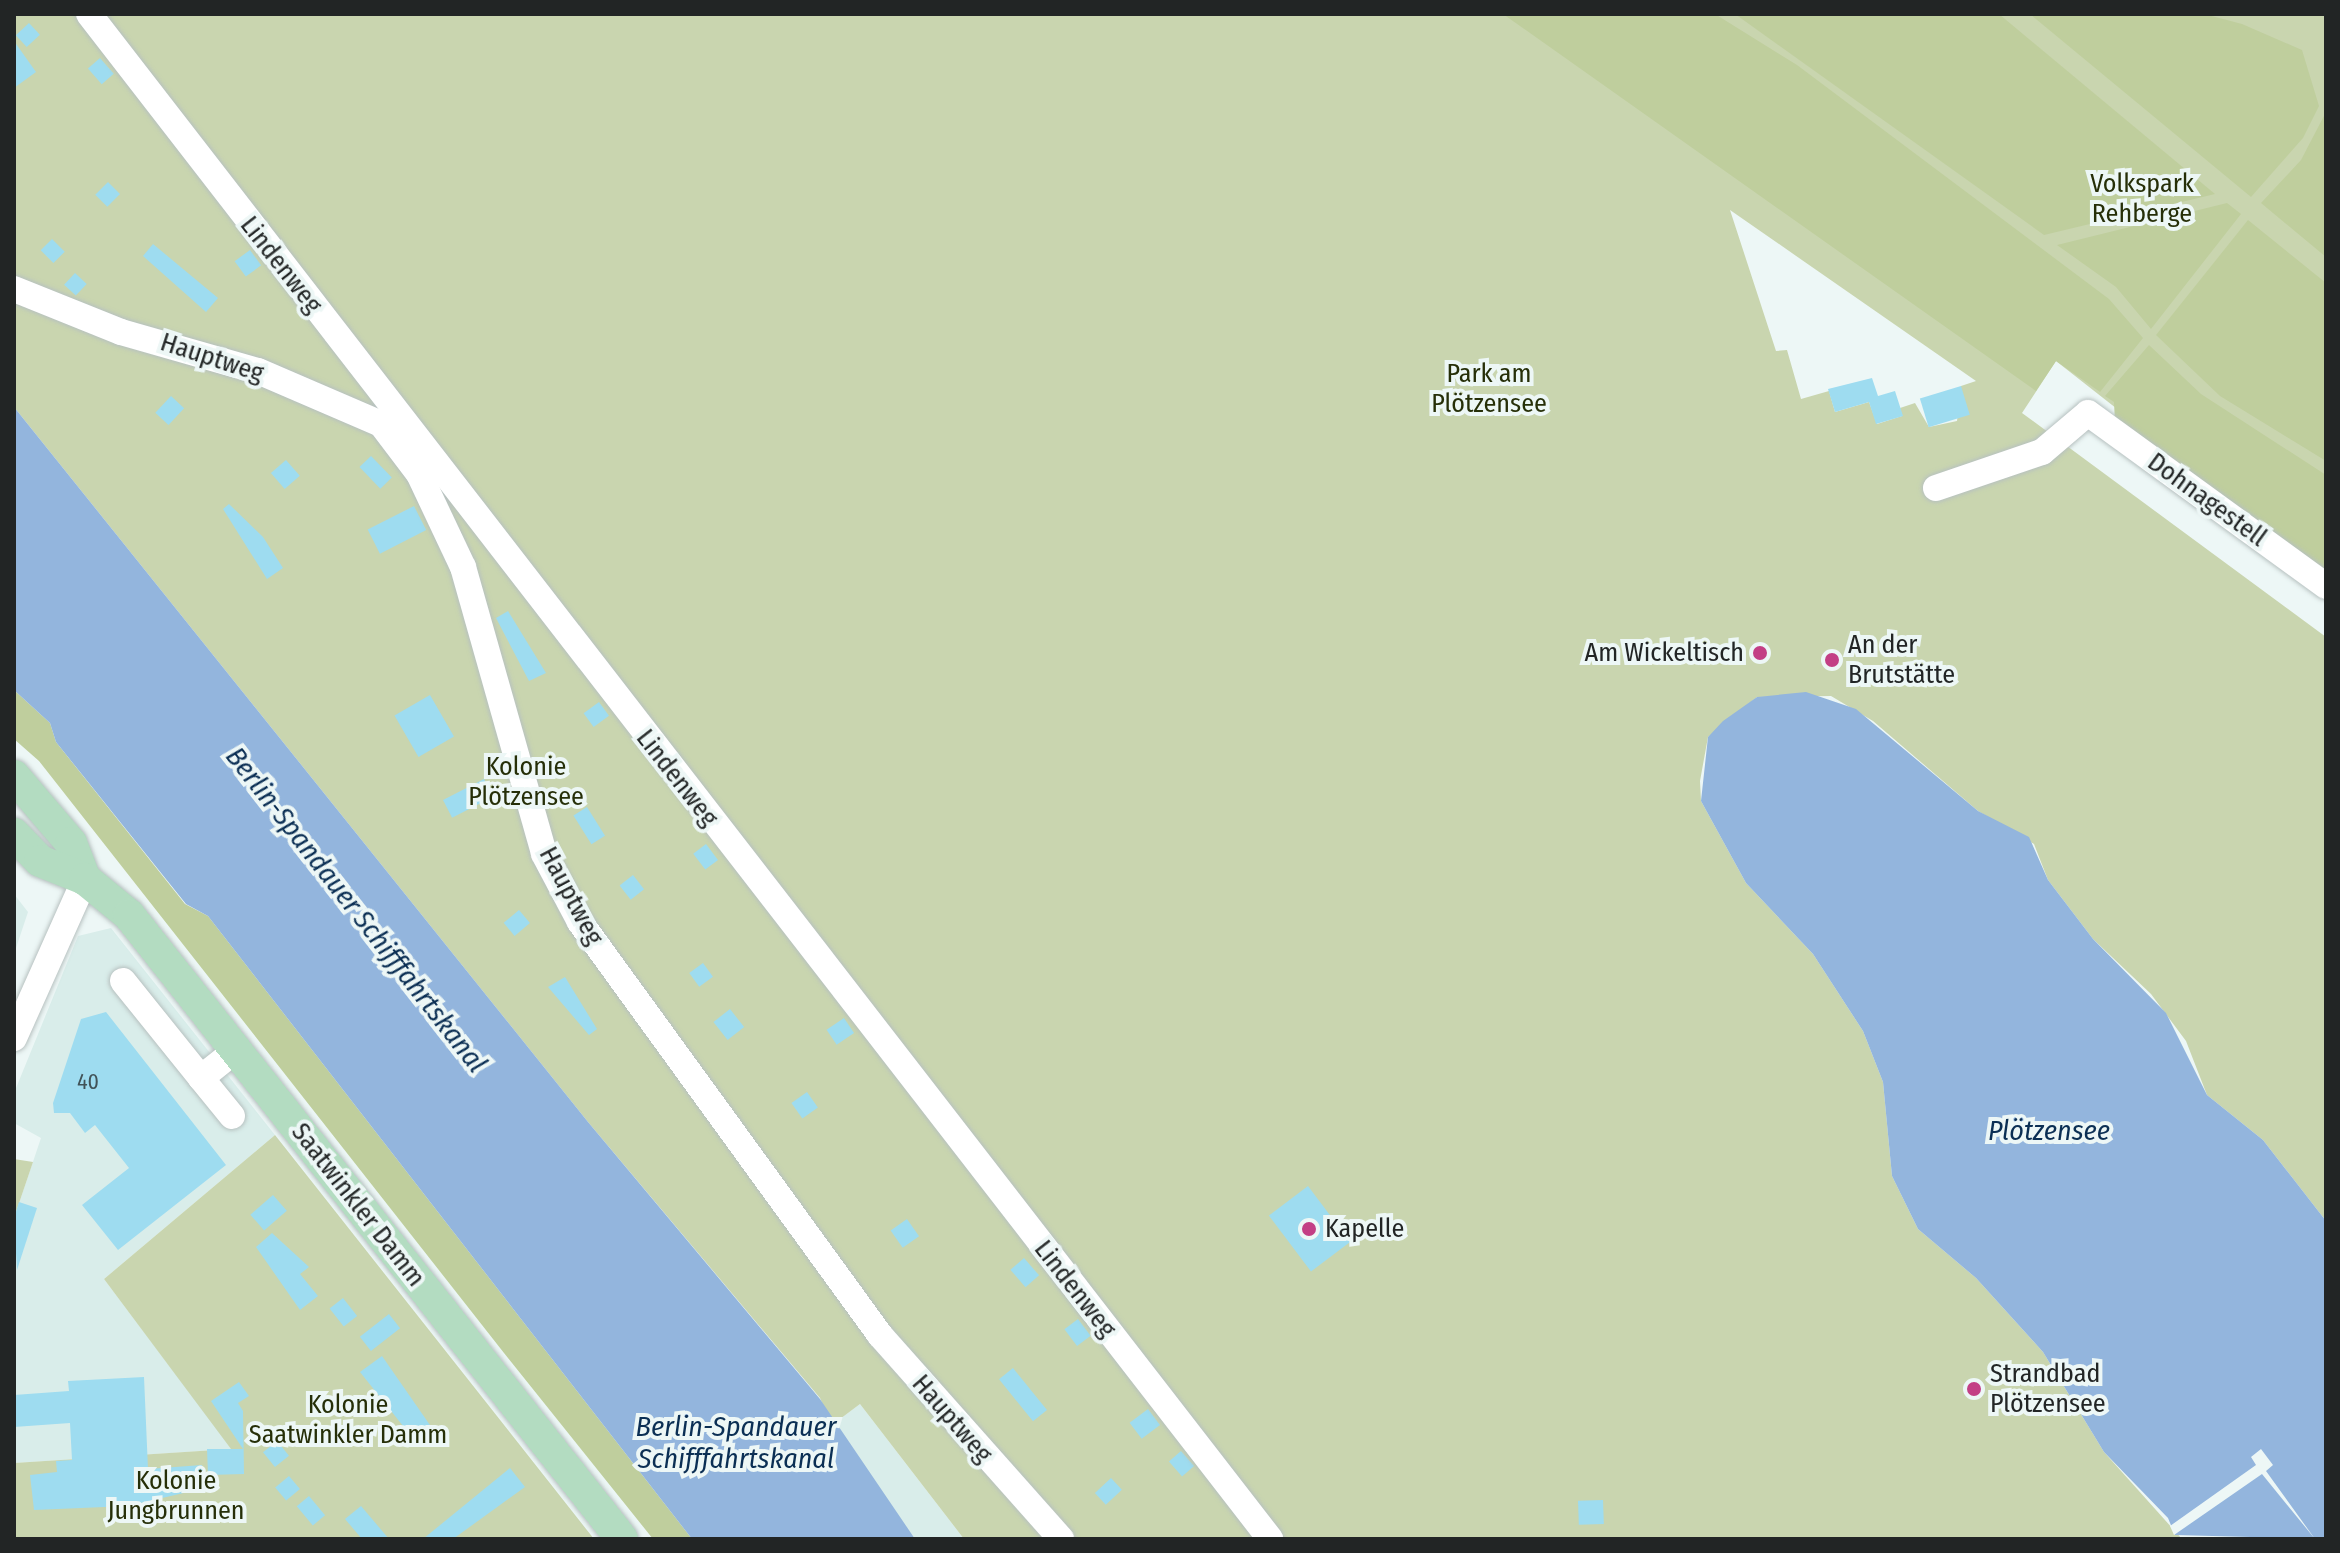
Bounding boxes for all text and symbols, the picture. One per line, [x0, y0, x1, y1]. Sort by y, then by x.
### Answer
park label: Volkspark Rehberge [2090, 168, 2194, 230]
street label: Lindenweg [234, 210, 328, 320]
street label: Hauptweg [157, 327, 267, 389]
park label: Park am Plötzensee [1431, 358, 1547, 420]
street label: Dohnagestell [2142, 446, 2272, 554]
place label: An der Brutstätte [1848, 629, 1955, 690]
place label: Am Wickeltisch [1584, 637, 1744, 669]
marker: Am Wickeltisch [1751, 644, 1769, 662]
marker: An der Brutstätte [1823, 651, 1841, 669]
street label: Lindenweg [630, 723, 724, 833]
water label: Berlin-Spandauer Schifffahrtskanal [218, 741, 494, 1079]
park label: Kolonie Plötzensee [468, 751, 584, 812]
street label: Hauptweg [532, 842, 610, 950]
house number: 40 [77, 1069, 99, 1095]
water label: Plötzensee [1988, 1114, 2110, 1148]
street label: Saatwinkler Damm [285, 1117, 431, 1293]
place label: Kapelle [1325, 1213, 1404, 1245]
marker: Kapelle [1300, 1220, 1318, 1238]
street label: Lindenweg [1028, 1234, 1122, 1344]
place label: Strandbad Plötzensee [1990, 1358, 2106, 1420]
street label: Hauptweg [905, 1369, 999, 1469]
marker: Strandbad Plötzensee [1965, 1380, 1983, 1398]
park label: Kolonie Saatwinkler Damm [249, 1389, 447, 1450]
water label: Berlin-Spandauer Schifffahrtskanal [636, 1410, 836, 1476]
park label: Kolonie Jungbrunnen [107, 1465, 245, 1526]

